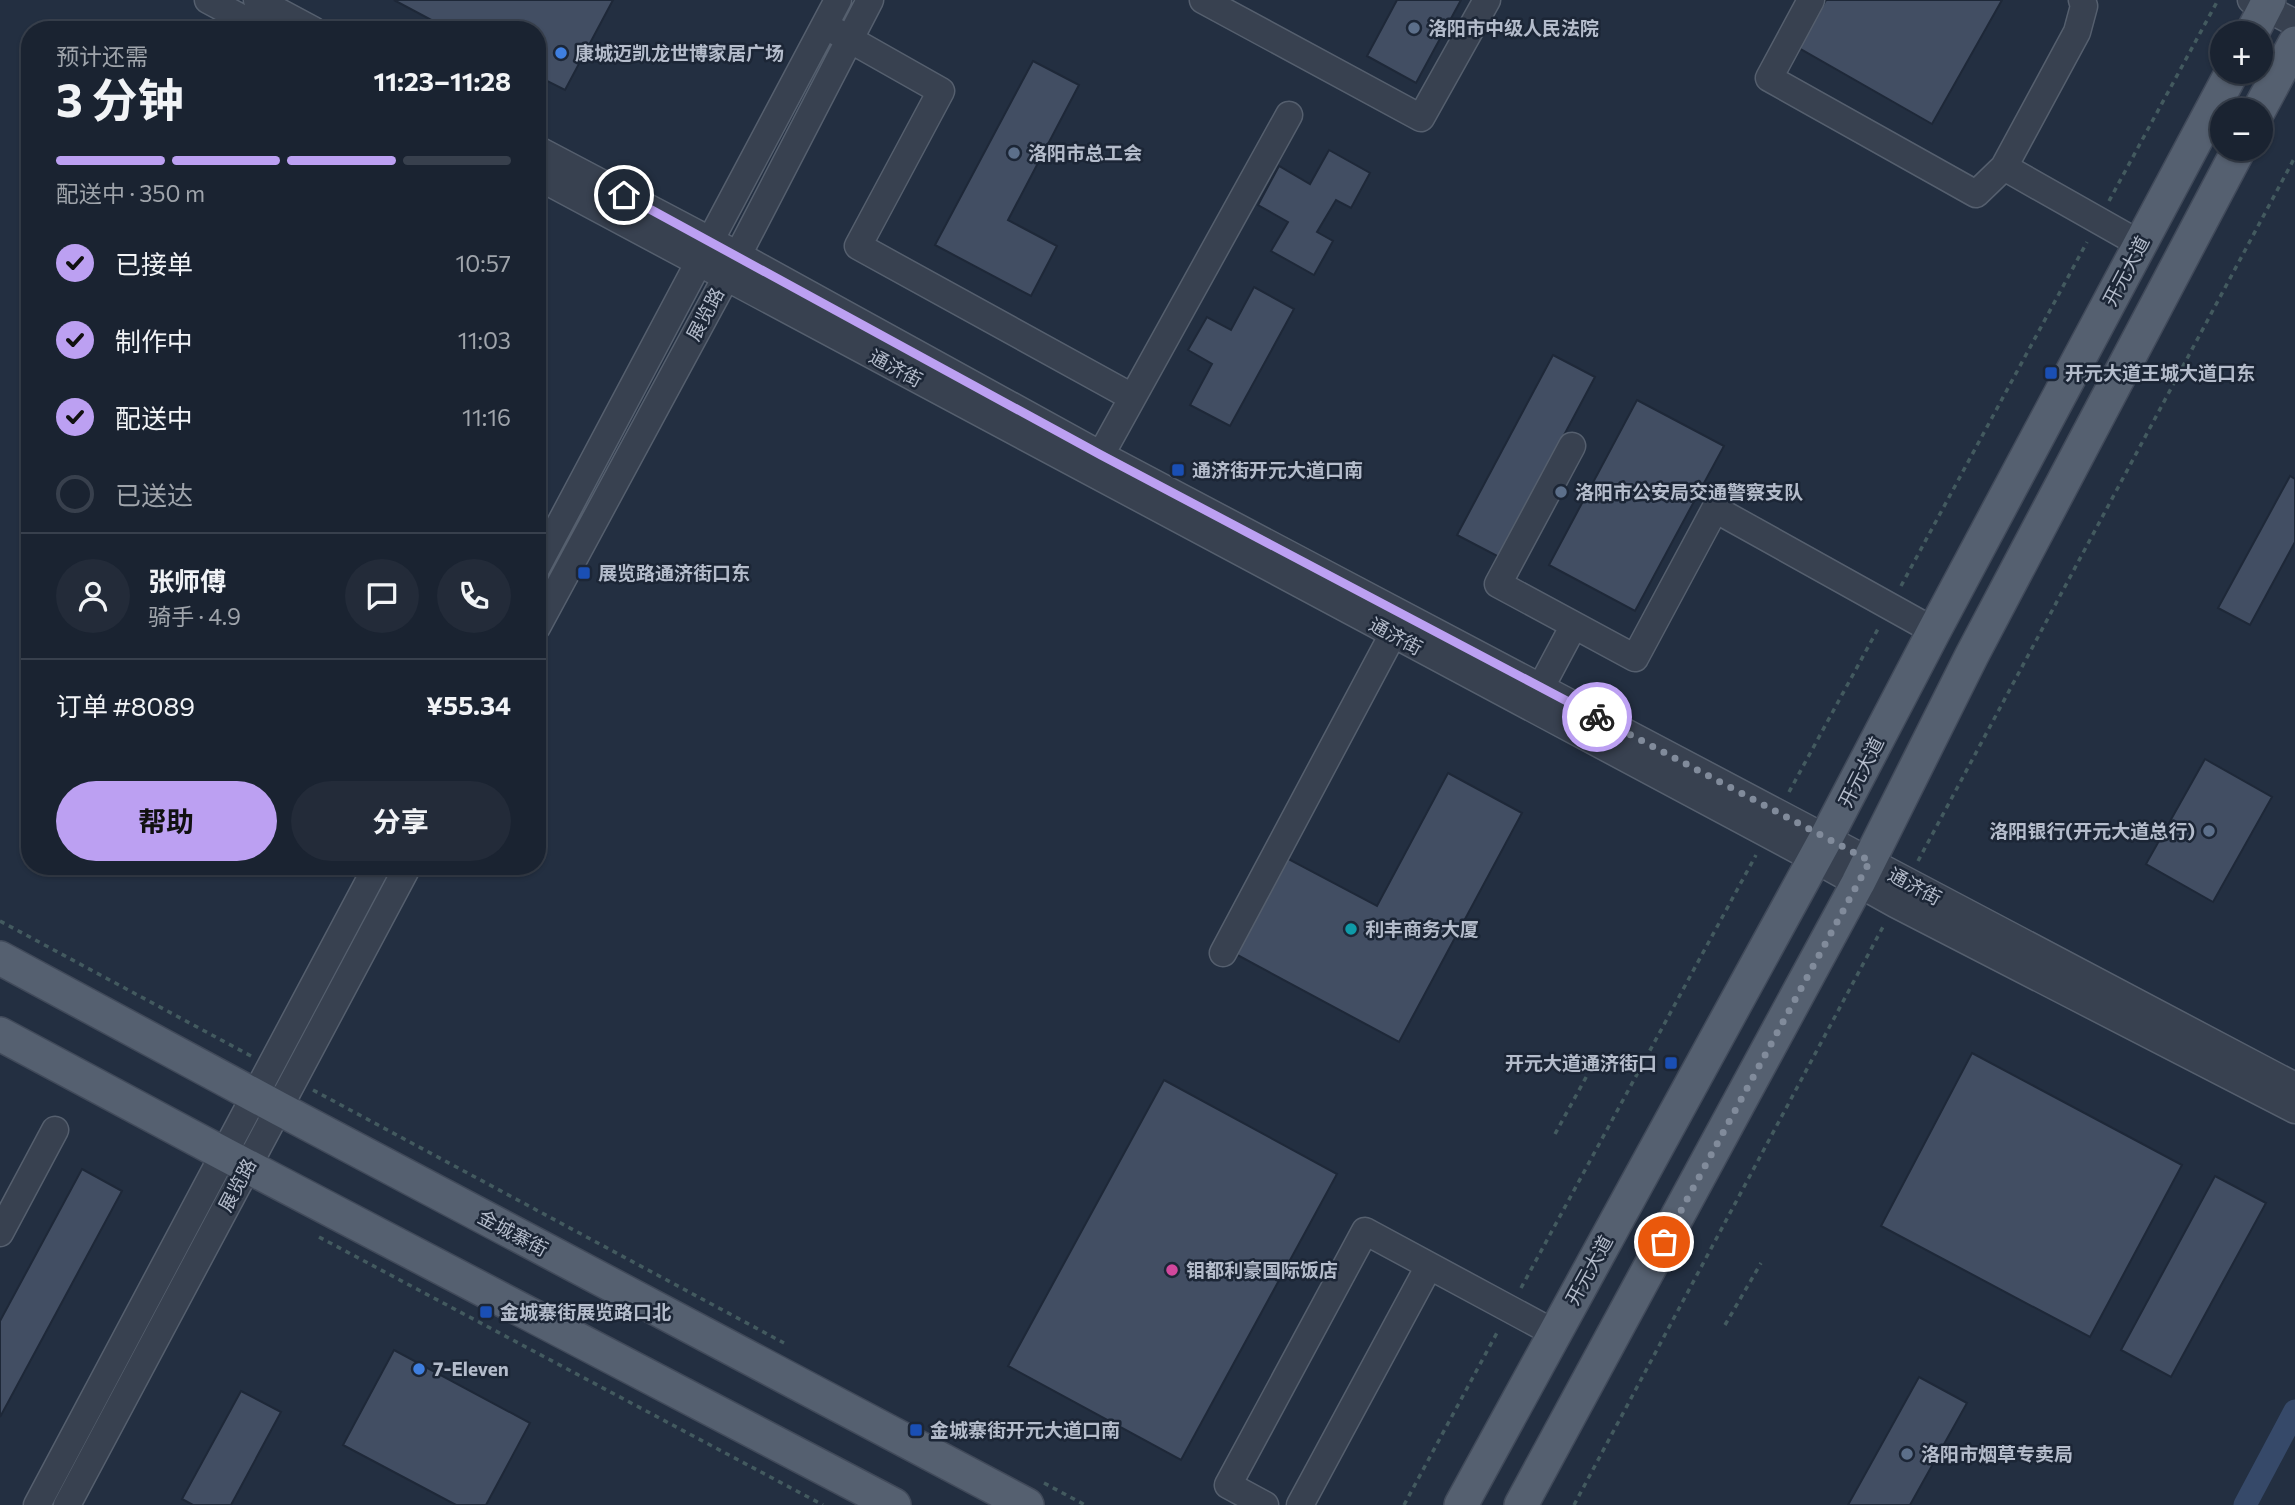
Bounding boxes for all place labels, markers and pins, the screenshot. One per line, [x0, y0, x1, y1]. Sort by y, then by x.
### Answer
place label: 洛阳市中级人民法院 [1428, 16, 1599, 39]
marker: 洛阳市中级人民法院 [1406, 20, 1422, 36]
place label: 康城迈凯龙世博家居广场 [575, 41, 784, 64]
marker: 康城迈凯龙世博家居广场 [553, 45, 569, 61]
place label: 洛阳市总工会 [1028, 141, 1142, 164]
marker: 洛阳市总工会 [1006, 145, 1022, 161]
pin [594, 165, 654, 225]
place label: 开元大道王城大道口东 [2065, 361, 2255, 384]
marker: 开元大道王城大道口东 [2043, 365, 2059, 381]
place label: 通济街开元大道口南 [1192, 458, 1363, 481]
marker: 通济街开元大道口南 [1170, 462, 1186, 478]
place label: 洛阳市公安局交通警察支队 [1575, 480, 1803, 503]
marker: 洛阳市公安局交通警察支队 [1553, 484, 1569, 500]
place label: 展览路通济街口东 [598, 561, 750, 584]
marker: 展览路通济街口东 [576, 565, 592, 581]
place label: 洛阳银行(开元大道总行) [1989, 819, 2195, 842]
marker: 洛阳银行(开元大道总行) [2201, 823, 2217, 839]
place label: 利丰商务大厦 [1365, 917, 1479, 940]
marker: 利丰商务大厦 [1343, 921, 1359, 937]
place label: 开元大道通济街口 [1505, 1051, 1657, 1074]
marker: 开元大道通济街口 [1663, 1055, 1679, 1071]
pin [1634, 1212, 1694, 1272]
place label: 钼都利豪国际饭店 [1186, 1258, 1338, 1281]
marker: 钼都利豪国际饭店 [1164, 1262, 1180, 1278]
place label: 金城寨街展览路口北 [500, 1300, 671, 1323]
marker: 金城寨街展览路口北 [478, 1304, 494, 1320]
place label: 7-Eleven [433, 1357, 509, 1380]
marker: 7-Eleven [411, 1361, 427, 1377]
place label: 金城寨街开元大道口南 [930, 1418, 1120, 1441]
marker: 金城寨街开元大道口南 [908, 1422, 924, 1438]
place label: 洛阳市烟草专卖局 [1921, 1442, 2073, 1465]
marker: 洛阳市烟草专卖局 [1899, 1446, 1915, 1462]

